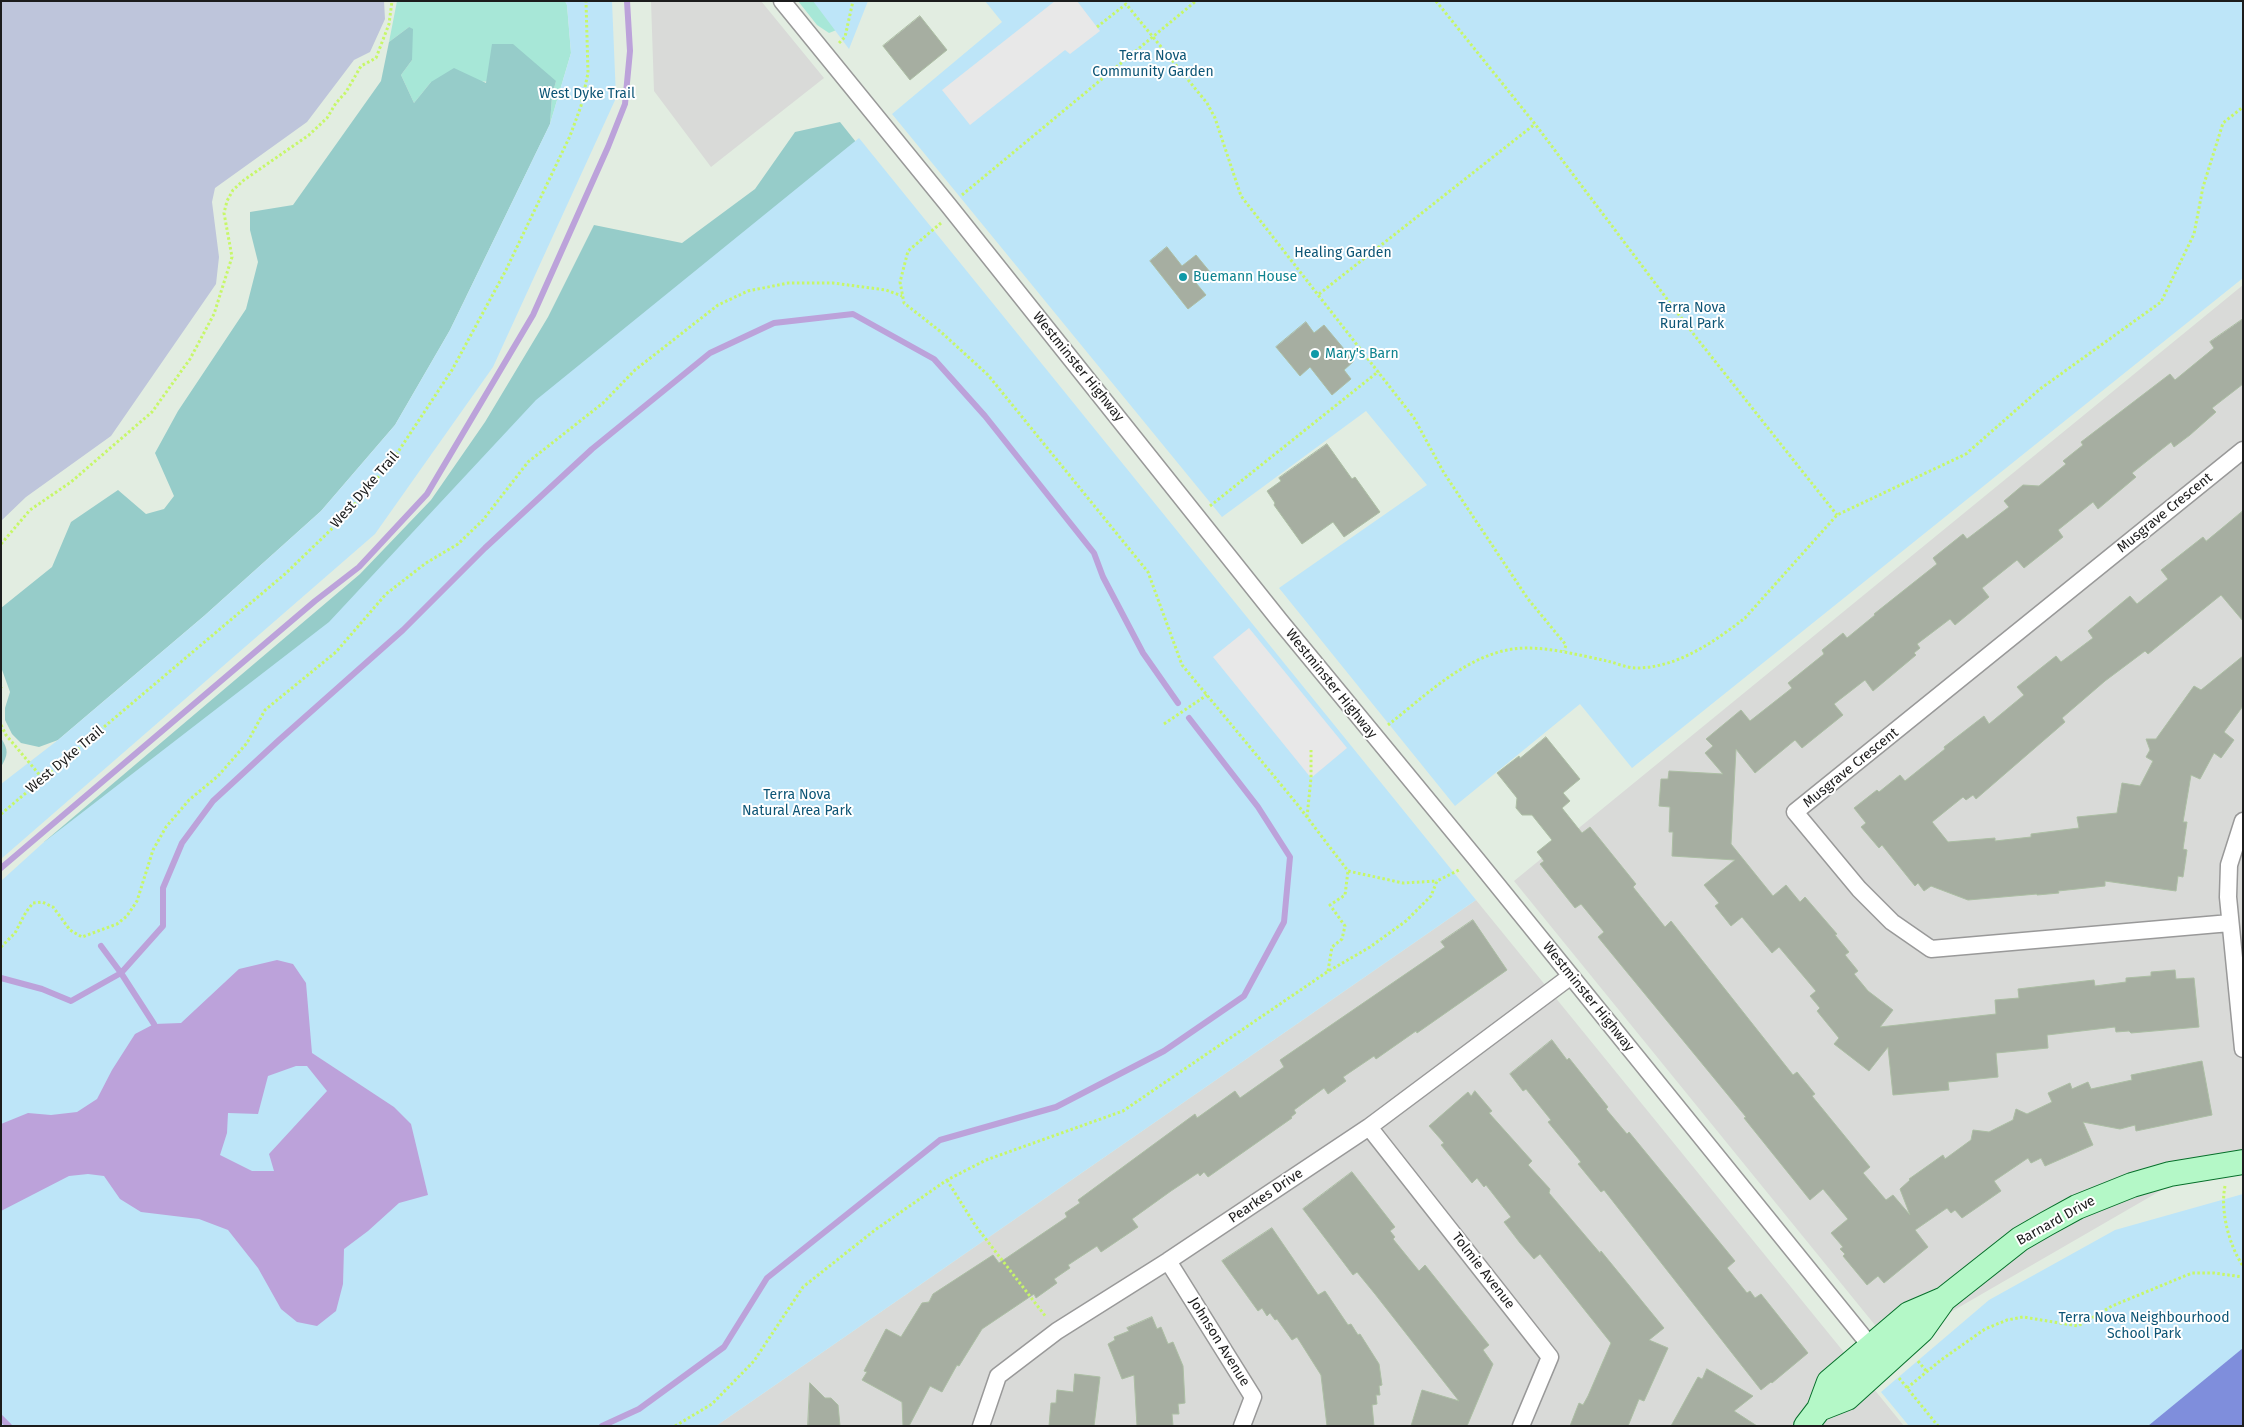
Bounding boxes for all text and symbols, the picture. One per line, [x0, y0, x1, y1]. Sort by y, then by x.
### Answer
park label: Terra Nova Community Garden [1092, 48, 1214, 80]
park label: West Dyke Trail [539, 86, 635, 102]
park label: Healing Garden [1294, 245, 1392, 261]
place label: Buemann House [1193, 269, 1297, 285]
marker: Buemann House [1177, 271, 1189, 283]
park label: Terra Nova Rural Park [1658, 300, 1726, 332]
street label: Westminster Highway [1029, 309, 1127, 425]
place label: Mary's Barn [1325, 346, 1399, 362]
marker: Mary's Barn [1309, 348, 1321, 360]
street label: West Dyke Trail [327, 448, 403, 532]
street label: Musgrave Crescent [2114, 470, 2216, 556]
street label: Westminster Highway [1282, 626, 1380, 742]
street label: West Dyke Trail [23, 723, 107, 797]
street label: Musgrave Crescent [1800, 725, 1902, 811]
park label: Terra Nova Natural Area Park [742, 787, 852, 820]
street label: Westminster Highway [1539, 939, 1637, 1055]
street label: Pearkes Drive [1226, 1165, 1306, 1227]
street label: Barnard Drive [2014, 1193, 2098, 1249]
street label: Tolmie Avenue [1448, 1229, 1518, 1313]
street label: Johnson Avenue [1185, 1294, 1253, 1390]
park label: Terra Nova Neighbourhood School Park [2058, 1310, 2230, 1342]

